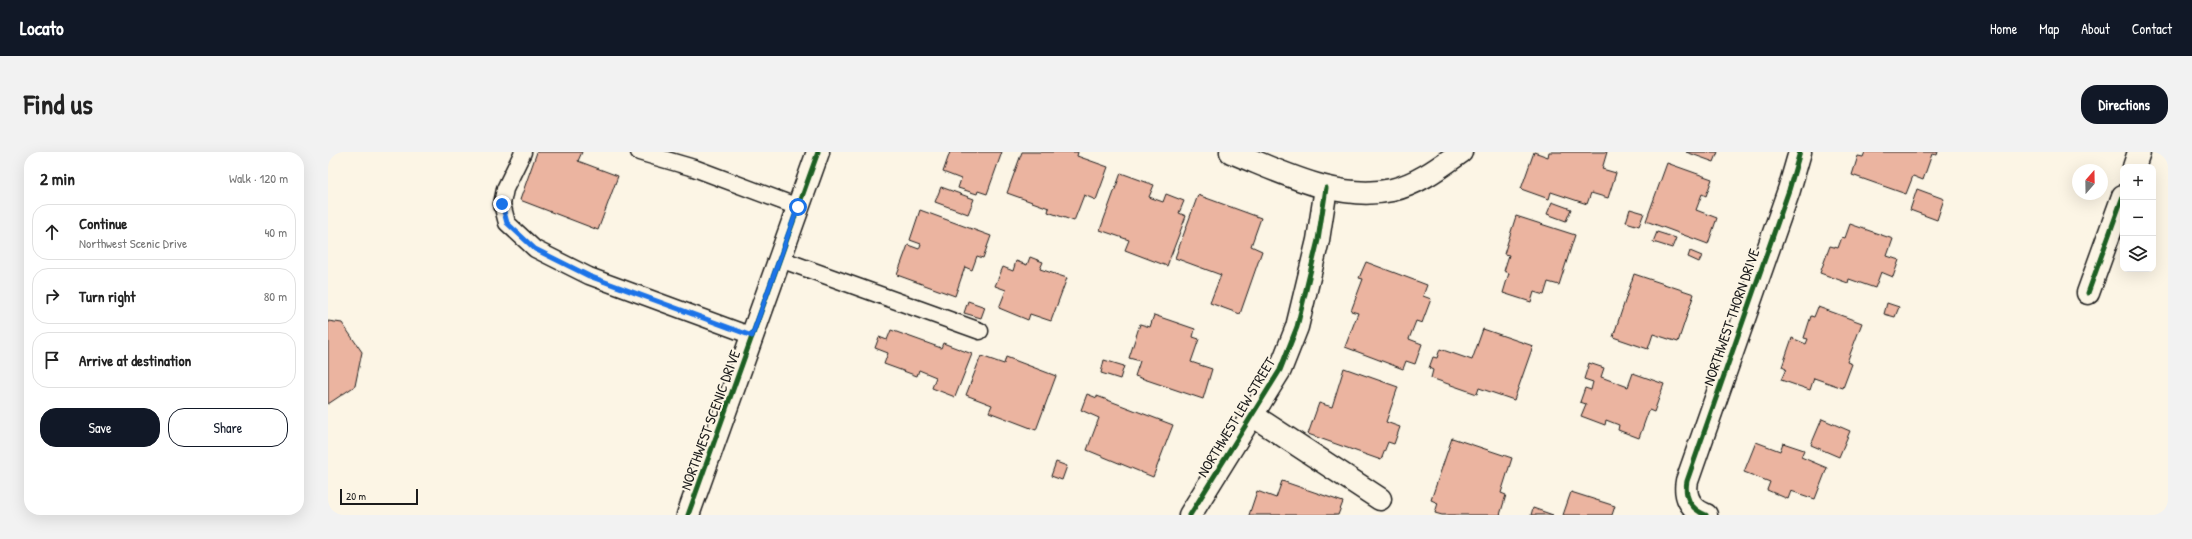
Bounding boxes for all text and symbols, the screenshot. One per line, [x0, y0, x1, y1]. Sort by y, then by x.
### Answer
text: Locato [20, 15, 64, 41]
text: Home [1990, 19, 2017, 38]
text: Map [2039, 19, 2059, 38]
text: About [2081, 19, 2110, 38]
text: Contact [2132, 19, 2172, 38]
text: Find us [24, 85, 93, 123]
button: Directions [2081, 85, 2168, 124]
north arrow [2072, 164, 2108, 200]
map controls [2120, 164, 2156, 272]
button: + [2120, 164, 2156, 200]
text: 2 min [40, 167, 75, 190]
text: Walk · 120 m [229, 169, 288, 187]
route end [493, 195, 511, 213]
route start [789, 198, 807, 216]
button: − [2120, 200, 2156, 236]
text: Continue [79, 213, 127, 234]
icon: ahead [41, 221, 63, 243]
text: 40 m [264, 223, 287, 241]
text: Northwest Scenic Drive [79, 234, 187, 252]
button: layers [2120, 236, 2156, 272]
street label: NORTHWEST THORN DRIVE [1698, 245, 1764, 388]
icon: right [41, 285, 63, 307]
text: Turn right [79, 286, 135, 307]
text: 80 m [264, 287, 287, 305]
street label: NORTHWEST SCENIC DRIVE [675, 347, 745, 493]
icon: arrive [41, 349, 63, 371]
text: Arrive at destination [79, 350, 191, 371]
street label: NORTHWEST LEW STREET [1192, 352, 1281, 481]
button: Save [40, 408, 160, 447]
button: Share [168, 408, 288, 447]
scale bar [340, 487, 418, 506]
text: 20 m [346, 489, 366, 503]

